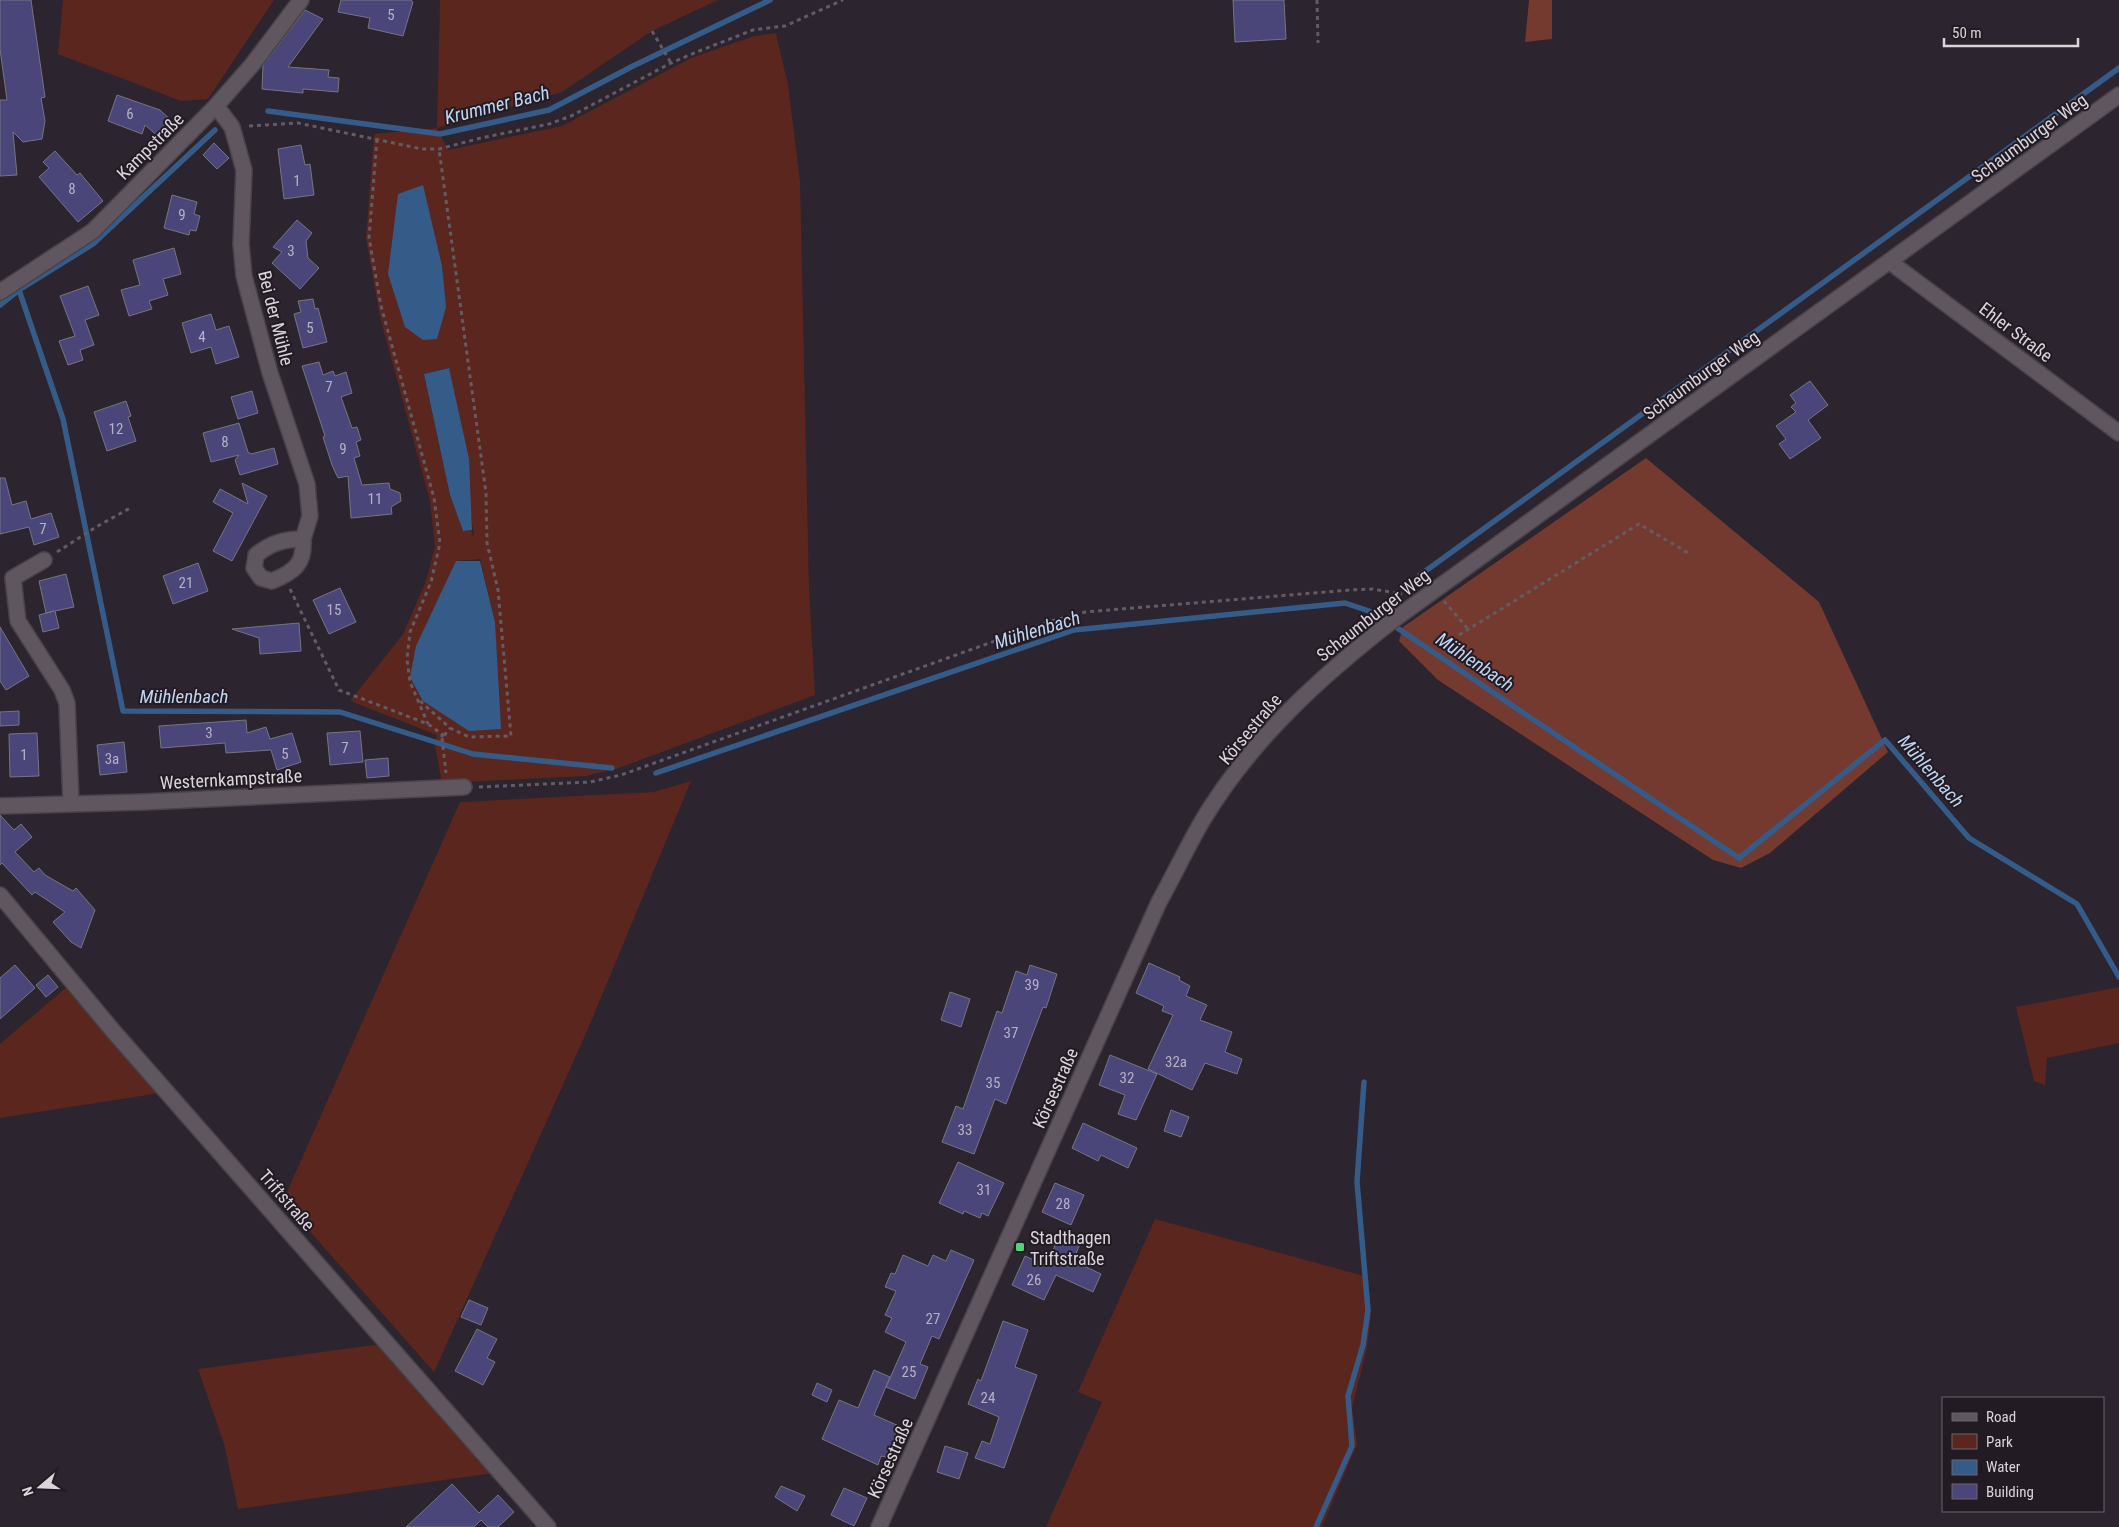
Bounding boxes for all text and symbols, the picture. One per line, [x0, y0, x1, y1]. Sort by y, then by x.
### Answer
house number: 5 [387, 6, 395, 24]
scale bar [1944, 15, 2078, 47]
text: 50 m [1952, 24, 1982, 42]
water label: Krummer Bach [442, 81, 552, 129]
street label: Schaumburger Weg [1967, 89, 2091, 187]
house number: 6 [126, 105, 134, 123]
street label: Kampstraße [112, 108, 188, 184]
house number: 1 [293, 172, 301, 190]
house number: 8 [68, 180, 76, 198]
house number: 9 [178, 206, 186, 224]
house number: 3 [287, 242, 295, 260]
street label: Bei der Mühle [254, 268, 298, 368]
street label: Ehler Straße [1975, 298, 2057, 366]
house number: 5 [306, 319, 314, 337]
street label: Schaumburger Weg [1639, 326, 1763, 424]
house number: 4 [198, 328, 206, 346]
house number: 7 [325, 378, 333, 396]
house number: 12 [109, 420, 123, 438]
house number: 8 [221, 433, 229, 451]
house number: 9 [339, 440, 347, 458]
house number: 11 [368, 490, 382, 508]
house number: 7 [39, 520, 47, 538]
street label: Schaumburger Weg [1312, 564, 1434, 666]
house number: 21 [179, 574, 193, 592]
house number: 15 [327, 601, 341, 619]
water label: Mühlenbach [991, 606, 1083, 654]
water label: Mühlenbach [1432, 628, 1518, 696]
water label: Mühlenbach [140, 685, 228, 708]
street label: Körsestraße [1214, 689, 1286, 769]
house number: 3 [205, 724, 213, 742]
water label: Mühlenbach [1893, 730, 1969, 812]
house number: 7 [341, 739, 349, 757]
house number: 5 [281, 745, 289, 763]
house number: 1 [20, 746, 28, 764]
house number: 3a [105, 750, 119, 768]
street label: Westernkampstraße [159, 765, 303, 793]
house number: 39 [1025, 976, 1039, 994]
house number: 37 [1004, 1024, 1018, 1042]
street label: Körsestraße [1028, 1045, 1082, 1131]
house number: 32a [1165, 1053, 1187, 1071]
house number: 32 [1120, 1069, 1134, 1087]
house number: 35 [986, 1074, 1000, 1092]
house number: 33 [958, 1121, 972, 1139]
street label: Triftstraße [255, 1165, 319, 1235]
house number: 31 [977, 1181, 991, 1199]
house number: 28 [1056, 1195, 1070, 1213]
place label: Stadthagen Triftstraße [1030, 1227, 1111, 1269]
marker: Stadthagen Triftstraße [1014, 1241, 1026, 1253]
house number: 26 [1027, 1271, 1041, 1289]
house number: 27 [926, 1310, 940, 1328]
house number: 25 [902, 1363, 916, 1381]
house number: 24 [981, 1389, 995, 1407]
legend [1942, 1397, 2104, 1512]
text: Road [1986, 1408, 2016, 1426]
street label: Körsestraße [863, 1415, 917, 1501]
text: Park [1986, 1433, 2013, 1451]
text: Water [1986, 1458, 2021, 1476]
north arrow [15, 1462, 65, 1512]
text: Building [1986, 1483, 2034, 1501]
text: N [19, 1485, 37, 1498]

